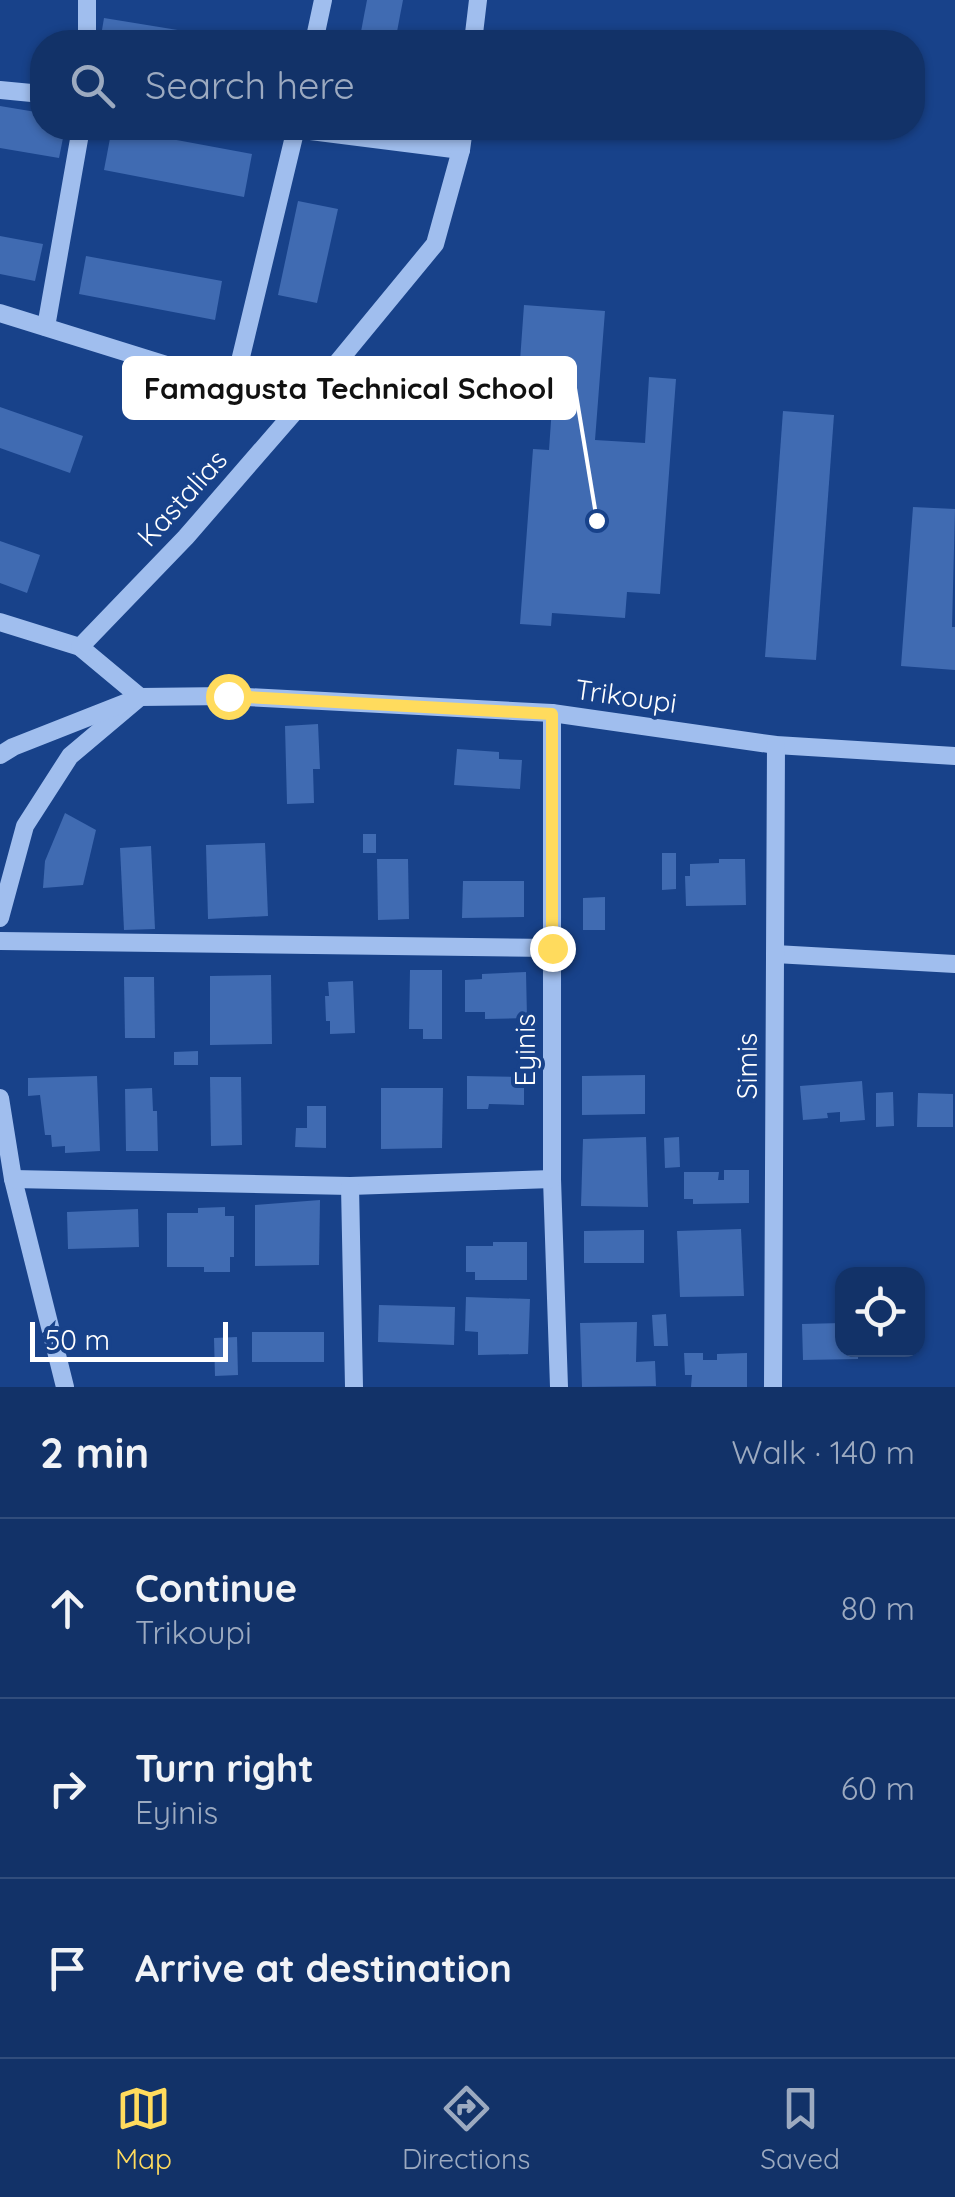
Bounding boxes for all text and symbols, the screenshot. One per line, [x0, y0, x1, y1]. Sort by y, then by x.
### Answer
search box [30, 30, 925, 140]
icon: search [65, 58, 120, 113]
text: Search here [145, 61, 355, 109]
callout: Famagusta Technical School [124, 358, 575, 418]
text: Famagusta Technical School [144, 369, 554, 407]
street label: Kastalias [129, 442, 234, 553]
street label: Trikoupi [573, 671, 679, 720]
route start [206, 674, 252, 720]
route end [530, 926, 576, 972]
street label: Eyinis [507, 1014, 542, 1086]
street label: Simis [729, 1033, 764, 1099]
map controls [835, 1267, 925, 1357]
button: locate [835, 1267, 925, 1357]
scale bar [30, 1317, 228, 1362]
text: 50 m [45, 1322, 110, 1357]
text: 2 min [40, 1426, 149, 1479]
text: Walk · 140 m [732, 1432, 915, 1472]
text: Continue [135, 1564, 297, 1612]
icon: ahead [40, 1581, 95, 1636]
text: 80 m [841, 1588, 915, 1628]
text: Trikoupi [135, 1612, 252, 1652]
text: Turn right [135, 1744, 314, 1792]
icon: right [40, 1761, 95, 1816]
text: 60 m [841, 1768, 915, 1808]
text: Eyinis [135, 1792, 218, 1832]
icon: arrive [40, 1941, 95, 1996]
text: Arrive at destination [135, 1944, 512, 1992]
tab: Map [115, 2081, 172, 2176]
tab: Directions [402, 2081, 530, 2176]
tab: Saved [760, 2081, 840, 2176]

